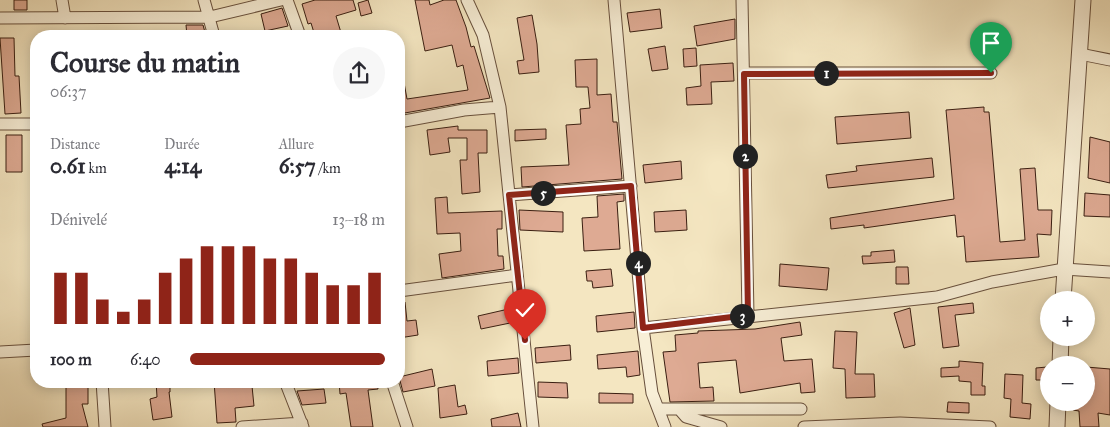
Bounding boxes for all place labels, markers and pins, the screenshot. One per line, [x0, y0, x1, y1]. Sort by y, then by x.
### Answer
pin [970, 22, 1012, 73]
pin: 1 [814, 60, 838, 86]
pin: 2 [732, 144, 758, 168]
pin: 5 [530, 180, 556, 206]
pin: 4 [626, 250, 650, 276]
pin [504, 289, 546, 340]
pin: 3 [730, 304, 754, 328]

